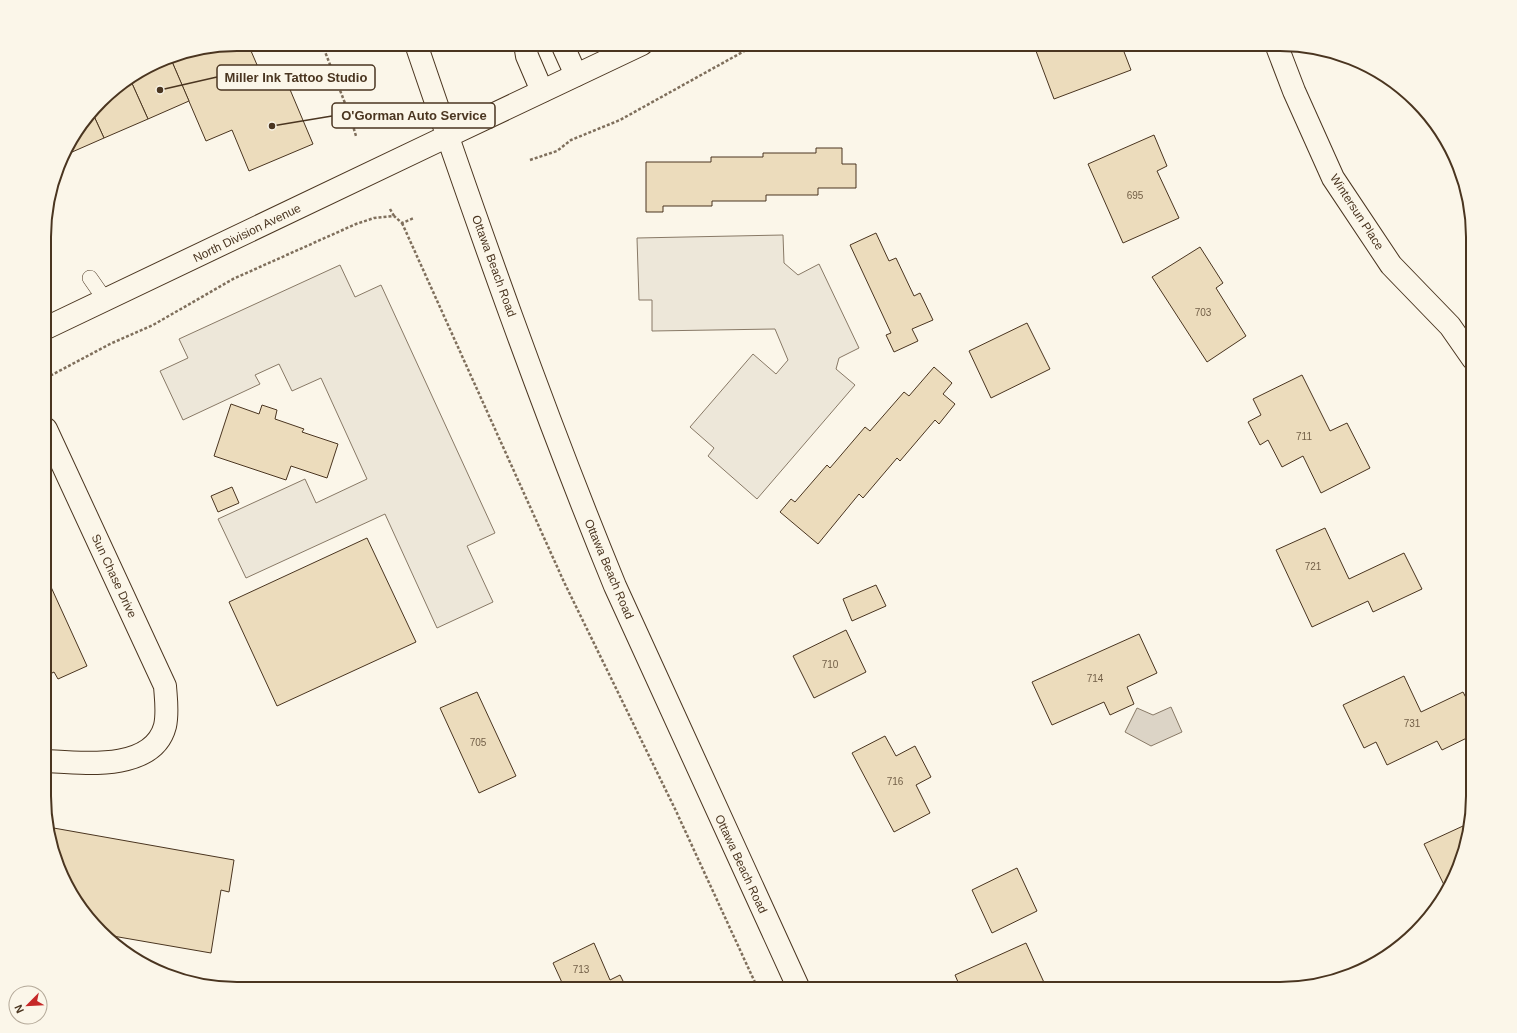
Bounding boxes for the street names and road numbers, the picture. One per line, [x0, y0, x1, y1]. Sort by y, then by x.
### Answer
street label: Wintersun Place [1327, 172, 1387, 253]
street label: North Division Avenue [191, 201, 303, 265]
street label: Ottawa Beach Road [469, 213, 519, 319]
street label: Ottawa Beach Road [582, 517, 636, 621]
street label: Sun Chase Drive [88, 532, 140, 620]
street label: Ottawa Beach Road [712, 812, 770, 916]

